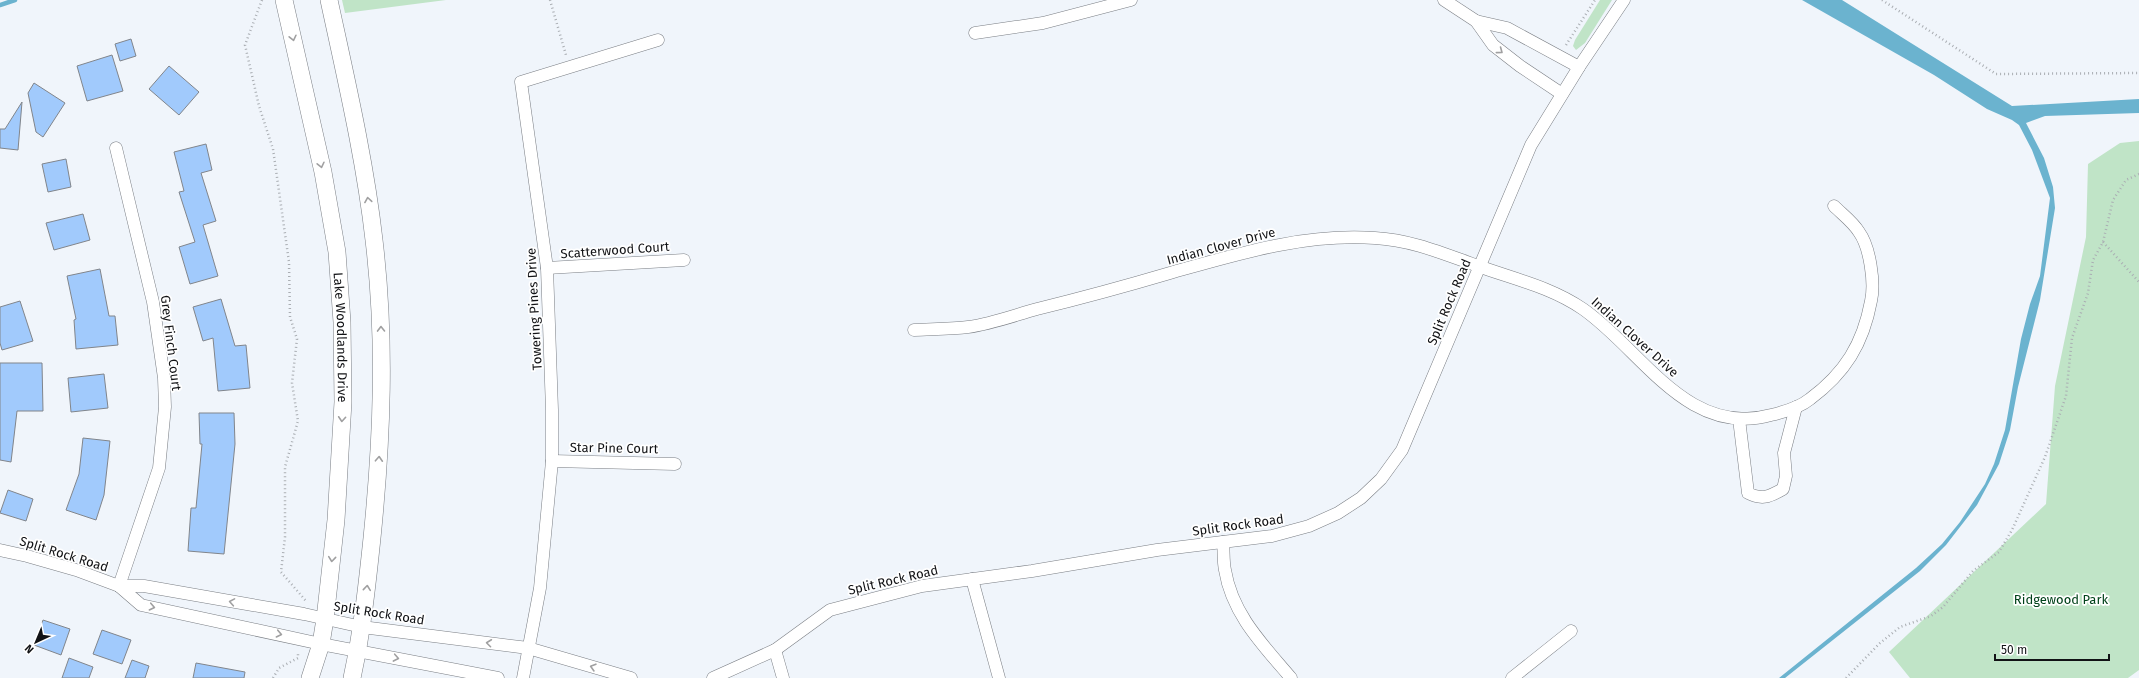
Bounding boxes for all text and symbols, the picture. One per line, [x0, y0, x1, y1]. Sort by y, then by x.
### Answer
one-way arrow [288, 35, 296, 41]
one-way arrow [1496, 46, 1503, 54]
one-way arrow [316, 161, 325, 168]
one-way arrow [364, 196, 373, 203]
street label: Indian Clover Drive [1165, 224, 1277, 268]
street label: Scatterwood Court [560, 239, 670, 261]
street label: Towering Pines Drive [523, 247, 545, 371]
street label: Split Rock Road [1424, 257, 1474, 347]
street label: Lake Woodlands Drive [331, 272, 351, 403]
street label: Grey Finch Court [158, 294, 184, 392]
street label: Indian Clover Drive [1588, 294, 1682, 380]
one-way arrow [377, 326, 385, 332]
one-way arrow [337, 416, 346, 422]
street label: Star Pine Court [570, 440, 659, 456]
one-way arrow [375, 456, 384, 462]
street label: Split Rock Road [1191, 511, 1285, 539]
street label: Split Rock Road [18, 533, 110, 575]
one-way arrow [328, 556, 337, 562]
street label: Split Rock Road [846, 562, 940, 598]
one-way arrow [362, 585, 371, 591]
park label: Ridgewood Park [2014, 592, 2108, 607]
one-way arrow [229, 598, 235, 607]
street label: Split Rock Road [332, 598, 426, 628]
one-way arrow [148, 602, 155, 610]
north arrow [16, 622, 56, 662]
one-way arrow [276, 630, 282, 638]
scale bar [1995, 636, 2109, 662]
one-way arrow [486, 639, 492, 648]
text: N [22, 642, 37, 656]
text: 50 m [2001, 643, 2027, 657]
one-way arrow [393, 653, 399, 662]
one-way arrow [590, 663, 597, 672]

